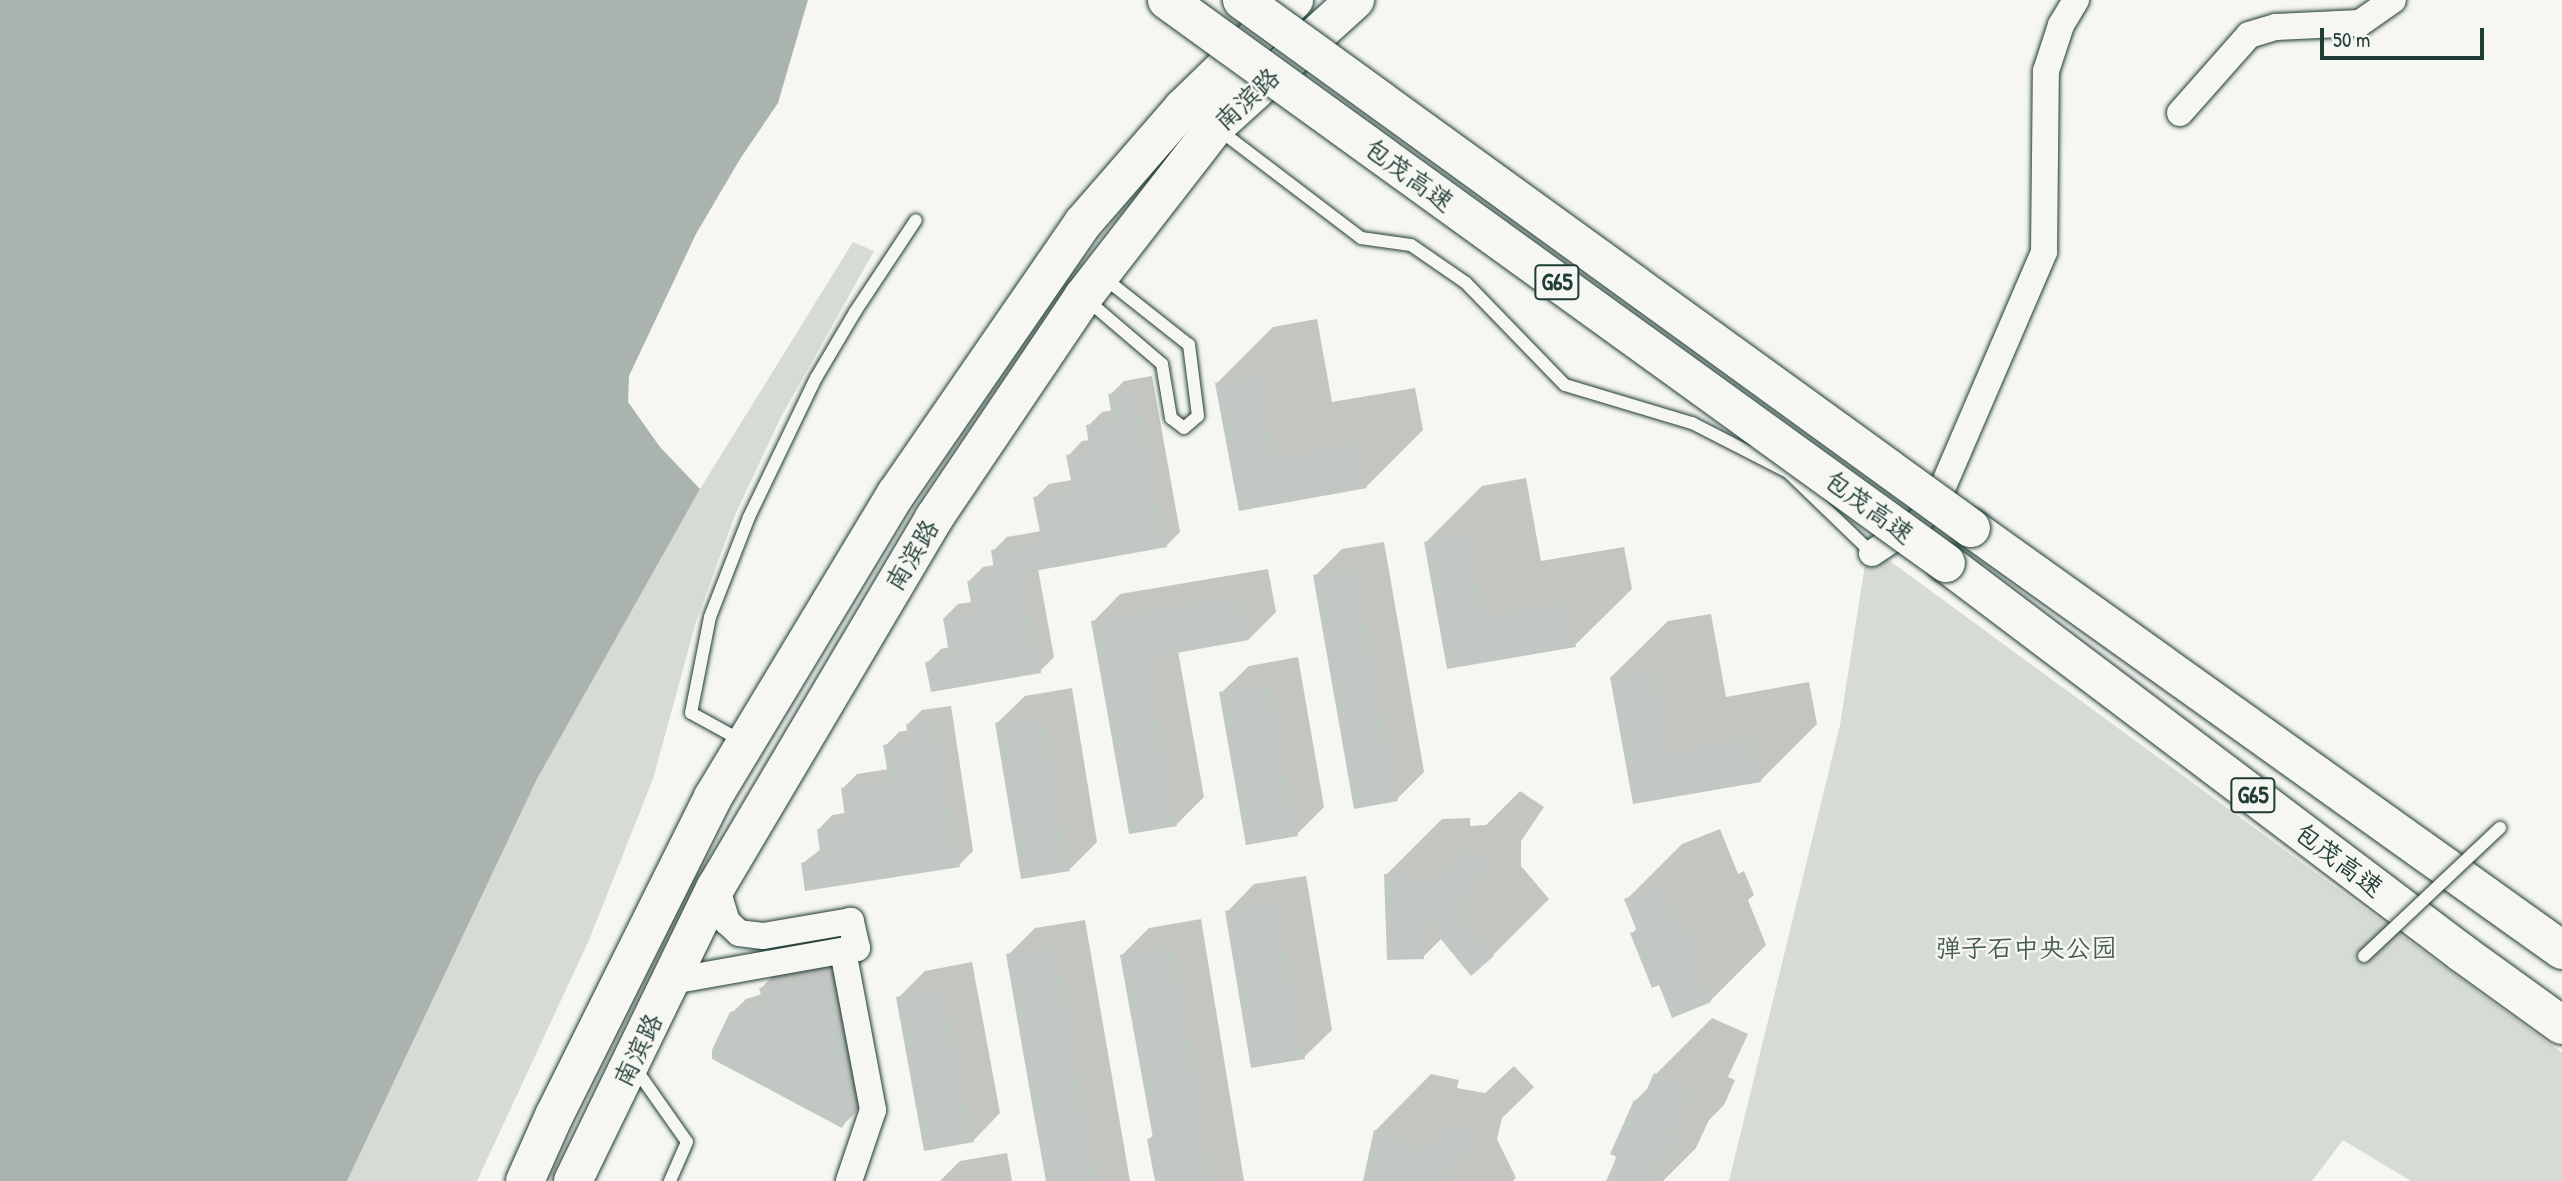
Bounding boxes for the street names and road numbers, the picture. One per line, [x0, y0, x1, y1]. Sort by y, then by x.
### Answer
street label: 南滨路 [1208, 61, 1286, 137]
street label: 包茂高速 [1358, 132, 1460, 218]
road number: G65 [1534, 262, 1580, 302]
street label: 包茂高速 [1818, 464, 1920, 550]
street label: 南滨路 [879, 514, 945, 596]
road number: G65 [2230, 774, 2276, 816]
street label: 包茂高速 [2288, 816, 2390, 904]
street label: 南滨路 [607, 1008, 669, 1092]

